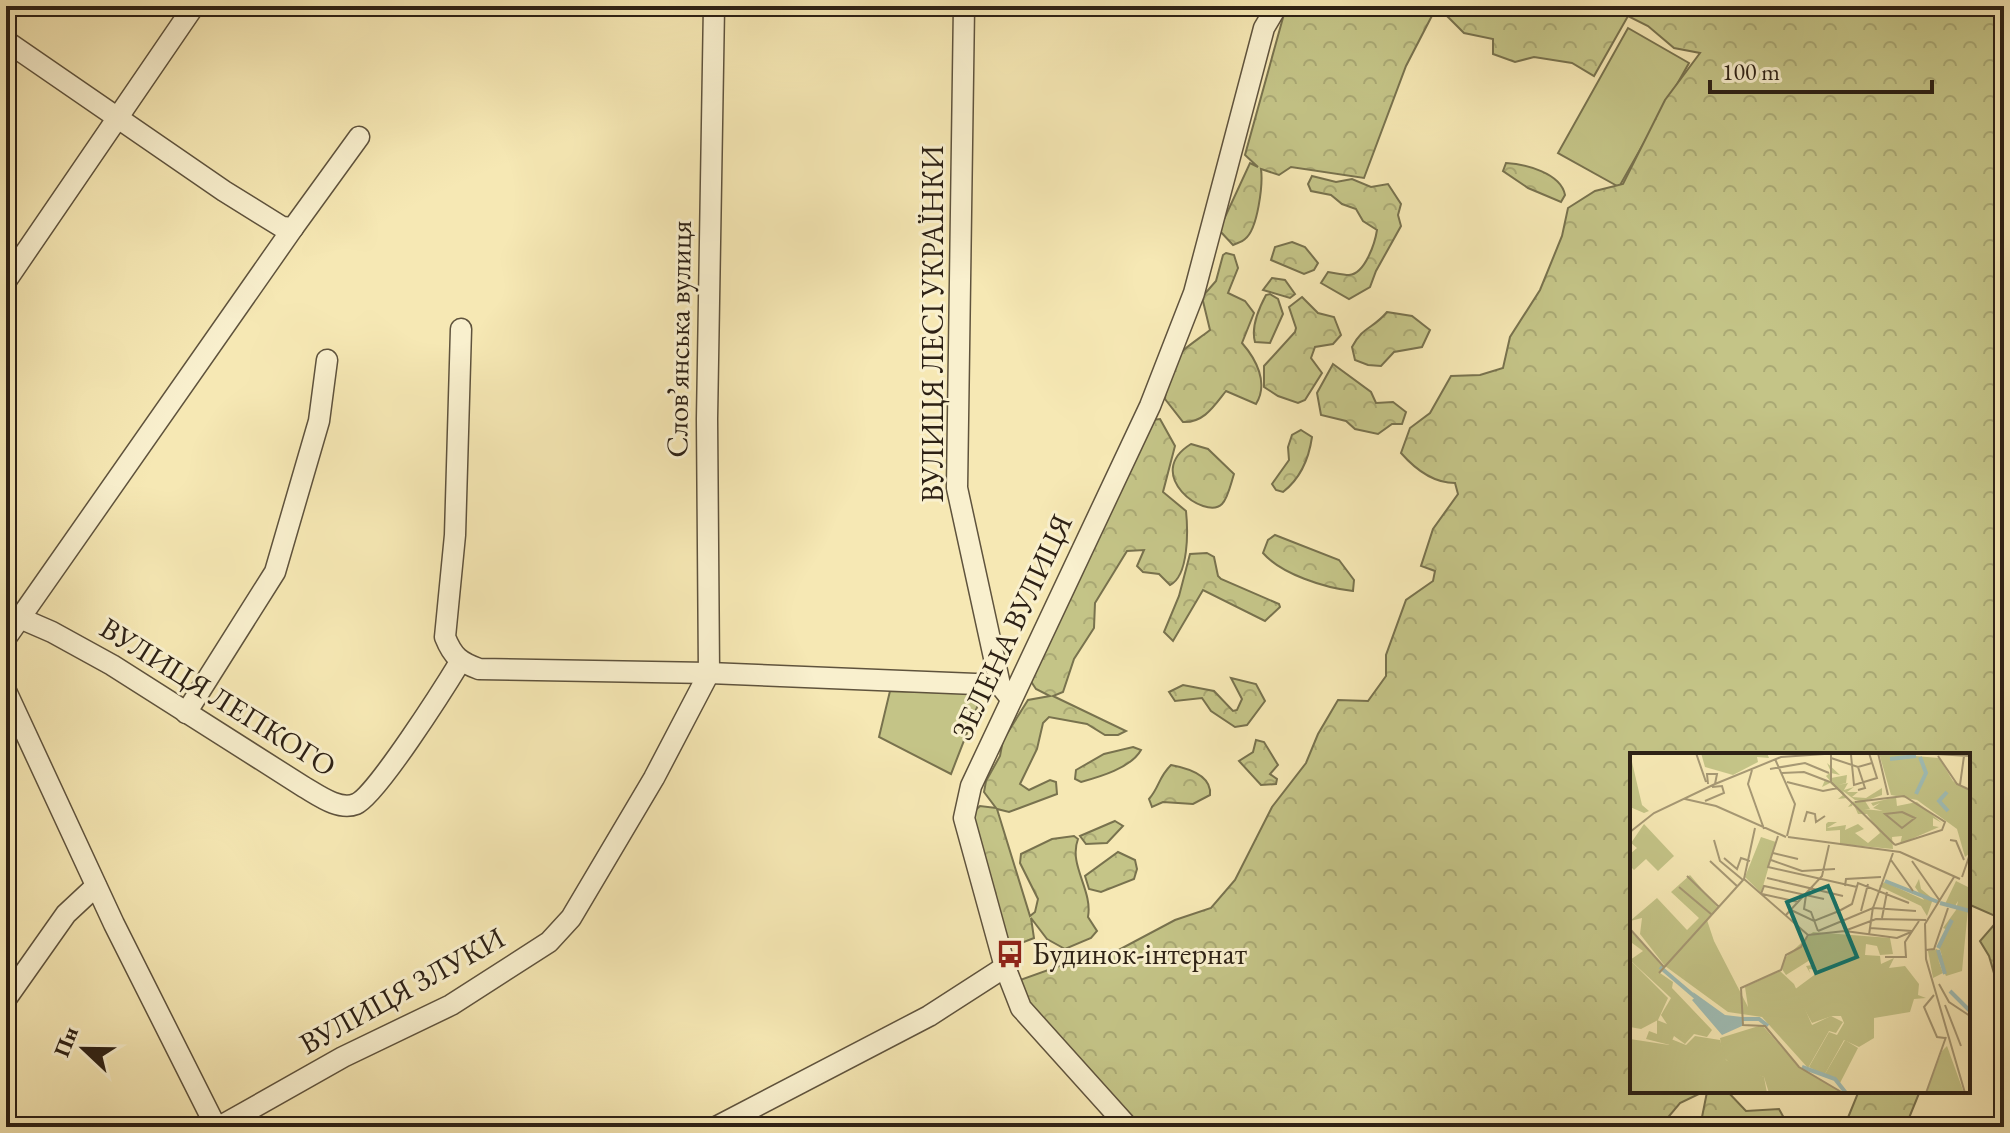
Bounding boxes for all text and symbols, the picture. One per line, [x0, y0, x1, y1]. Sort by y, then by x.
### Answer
scale bar [1710, 44, 1932, 94]
text: 100 m [1722, 56, 1780, 87]
street label: ВУЛИЦЯ ЛЕСІ УКРАЇНКИ [913, 146, 952, 502]
street label: Словʼянська вулиця [657, 220, 700, 458]
street label: ЗЕЛЕНА ВУЛИЦЯ [942, 508, 1081, 746]
street label: ВУЛИЦЯ ЛЕПКОГО [93, 608, 344, 785]
inset map [1630, 753, 1970, 1093]
street label: ВУЛИЦЯ ЗЛУКИ [292, 918, 511, 1063]
place label: Будинок-інтернат [1032, 934, 1247, 973]
bus stop icon: Будинок-інтернат [995, 939, 1025, 969]
north arrow [44, 1009, 124, 1089]
text: Пн [47, 1022, 85, 1061]

